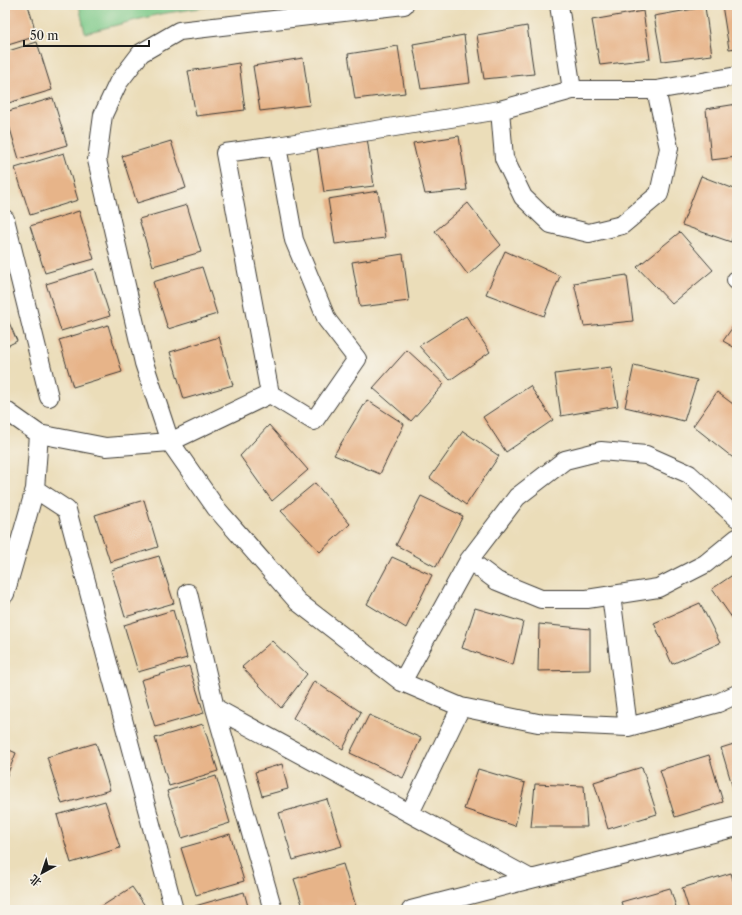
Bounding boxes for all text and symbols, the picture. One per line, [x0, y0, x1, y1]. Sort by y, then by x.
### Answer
scale bar [24, 22, 149, 48]
text: 50 m [30, 28, 59, 43]
north arrow [22, 853, 62, 893]
text: 北 [27, 872, 44, 890]

